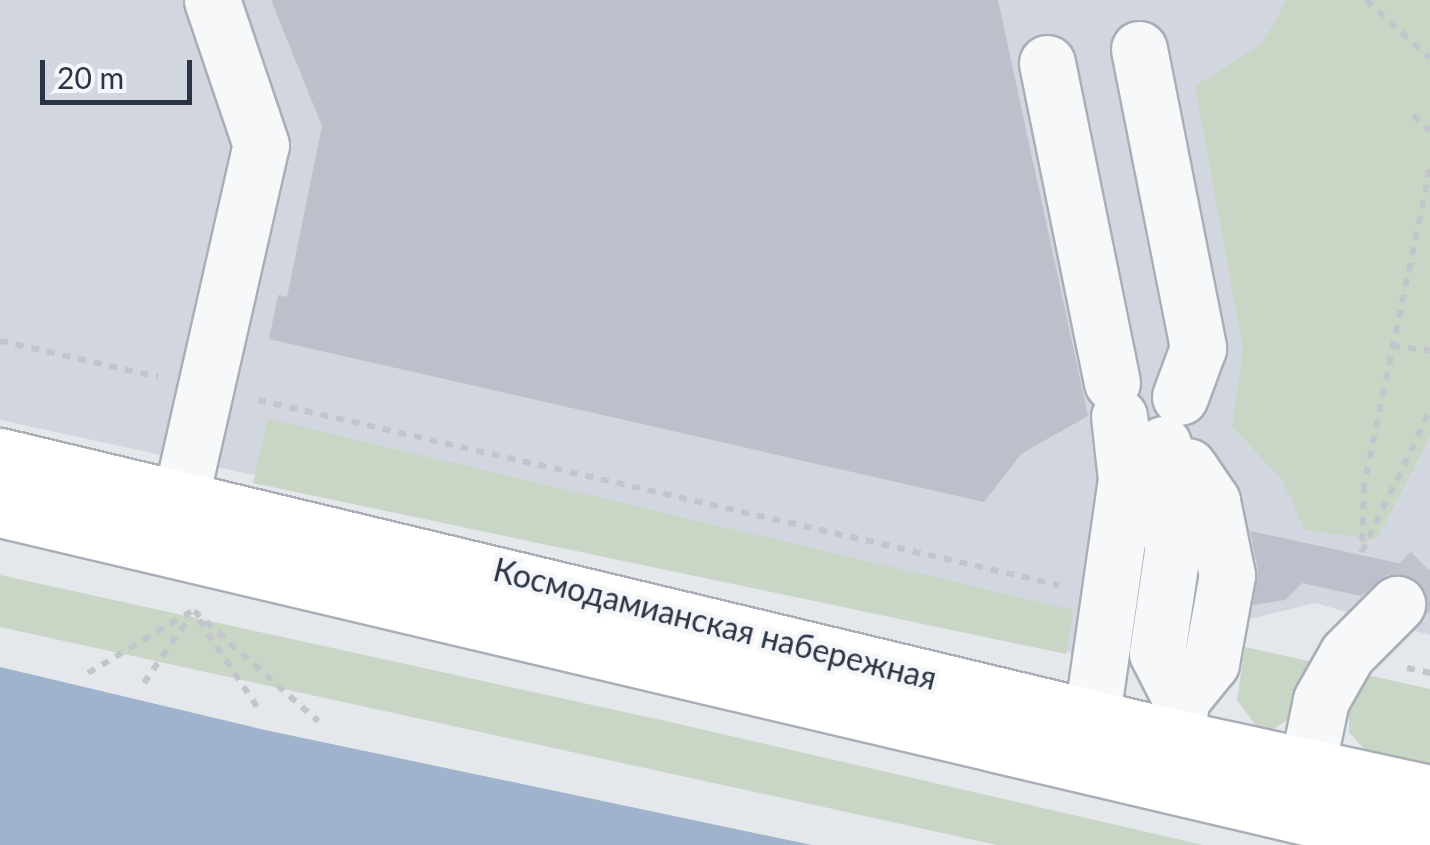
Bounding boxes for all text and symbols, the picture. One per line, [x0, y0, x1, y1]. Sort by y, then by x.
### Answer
scale bar [45, 40, 198, 102]
text: 20 m [57, 59, 124, 95]
street label: Космодамианская набережная [490, 550, 940, 698]

